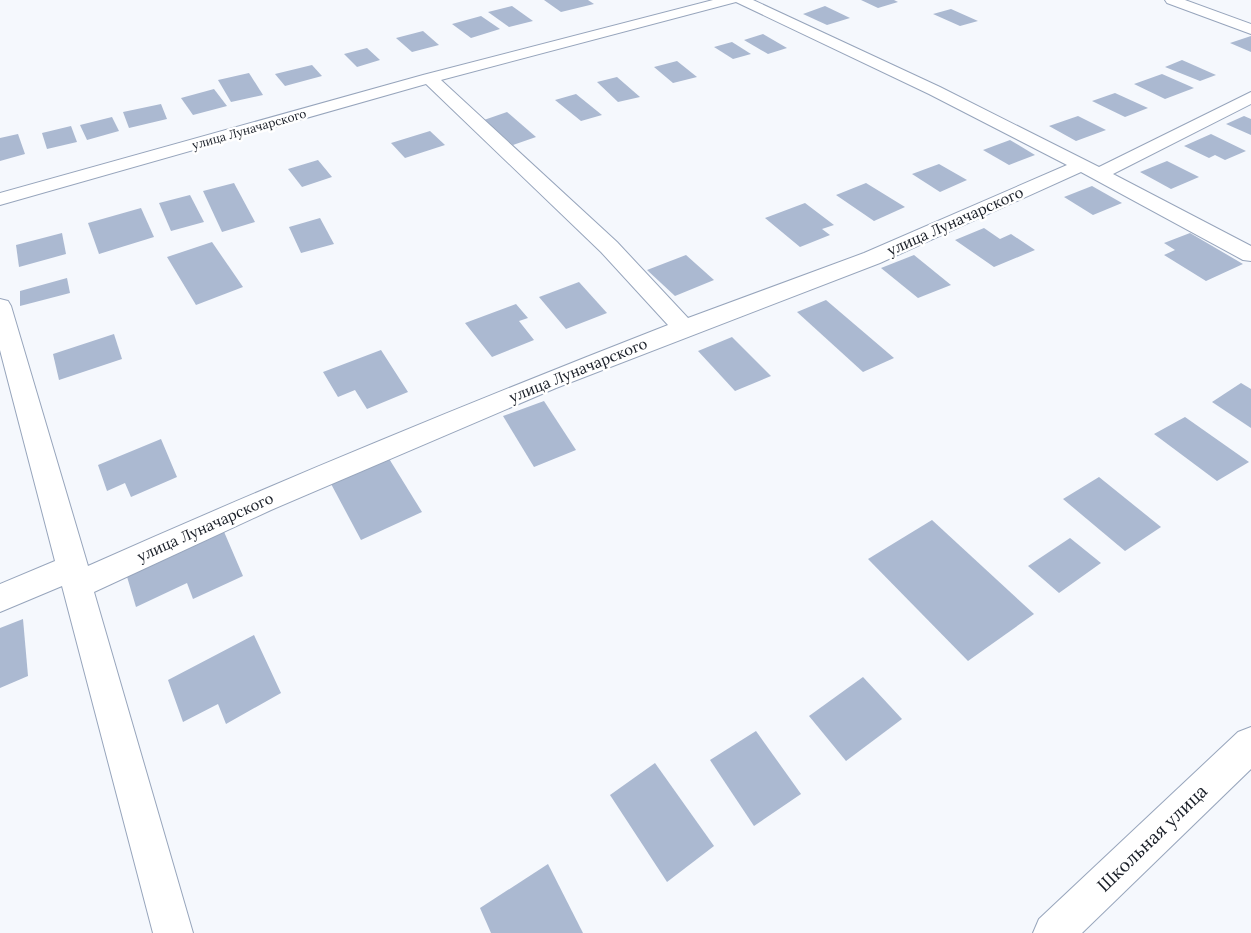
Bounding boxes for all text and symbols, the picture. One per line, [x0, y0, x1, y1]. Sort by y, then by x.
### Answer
street label: улица Луначарского [190, 106, 308, 152]
street label: улица Луначарского [884, 182, 1026, 260]
street label: улица Луначарского [506, 333, 650, 406]
street label: улица Луначарского [134, 488, 276, 566]
street label: Школьная улица [1092, 780, 1212, 896]

